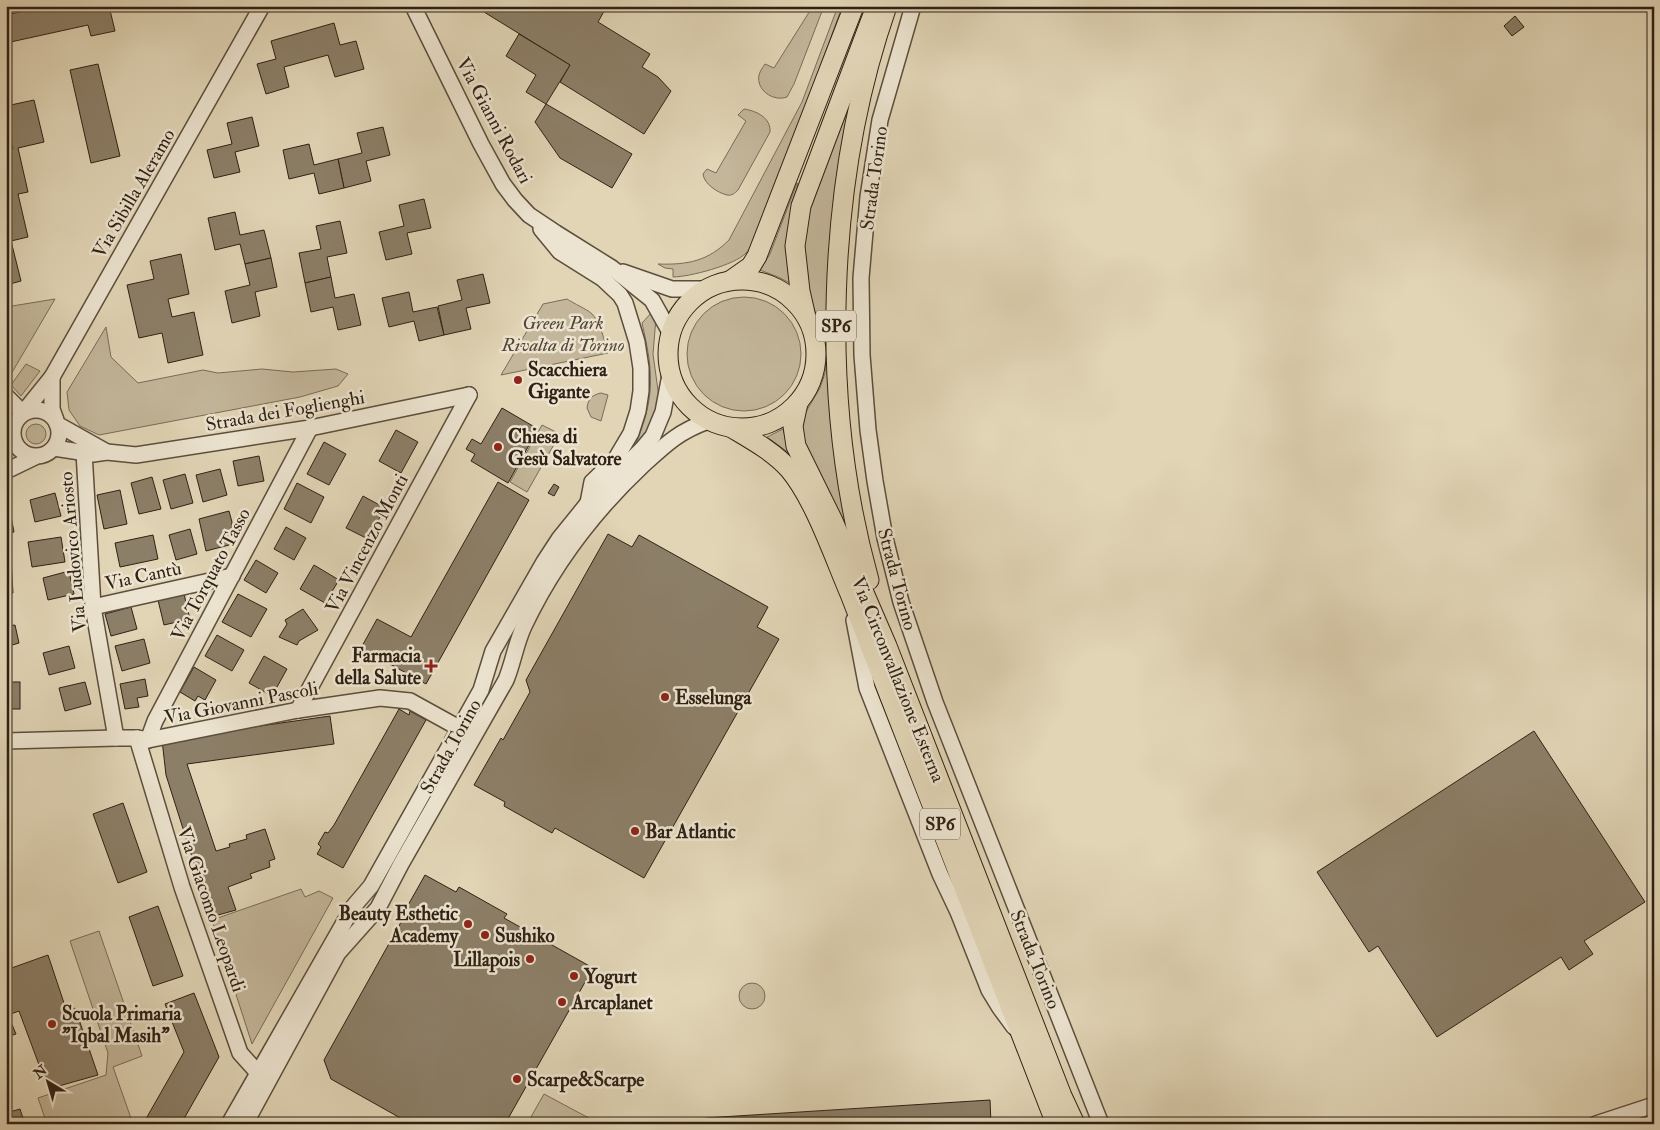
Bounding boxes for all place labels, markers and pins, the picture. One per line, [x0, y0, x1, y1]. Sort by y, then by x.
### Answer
place label: Scacchiera Gigante [528, 358, 608, 405]
marker: Scacchiera Gigante [512, 374, 524, 386]
place label: Chiesa di Gesù Salvatore [508, 425, 622, 471]
marker: Chiesa di Gesù Salvatore [492, 441, 504, 453]
place label: Farmacia della Salute [335, 644, 422, 690]
marker: Farmacia della Salute [425, 660, 437, 672]
place label: Esselunga [675, 686, 752, 711]
marker: Esselunga [659, 691, 671, 703]
place label: Bar Atlantic [645, 820, 736, 844]
marker: Bar Atlantic [629, 825, 641, 837]
place label: Beauty Esthetic Academy [338, 902, 459, 949]
marker: Beauty Esthetic Academy [462, 918, 474, 930]
place label: Sushiko [495, 924, 555, 948]
marker: Sushiko [479, 929, 491, 941]
place label: Lillapois [453, 948, 520, 973]
marker: Lillapois [524, 953, 536, 965]
place label: Yogurt [583, 965, 638, 990]
marker: Yogurt [568, 970, 580, 982]
place label: Arcaplanet [571, 991, 653, 1016]
marker: Arcaplanet [556, 996, 568, 1008]
place label: Scuola Primaria "Iqbal Masih" [62, 1002, 183, 1049]
marker: Scuola Primaria "Iqbal Masih" [46, 1018, 58, 1030]
place label: Scarpe&Scarpe [527, 1068, 644, 1093]
marker: Scarpe&Scarpe [511, 1073, 523, 1085]

